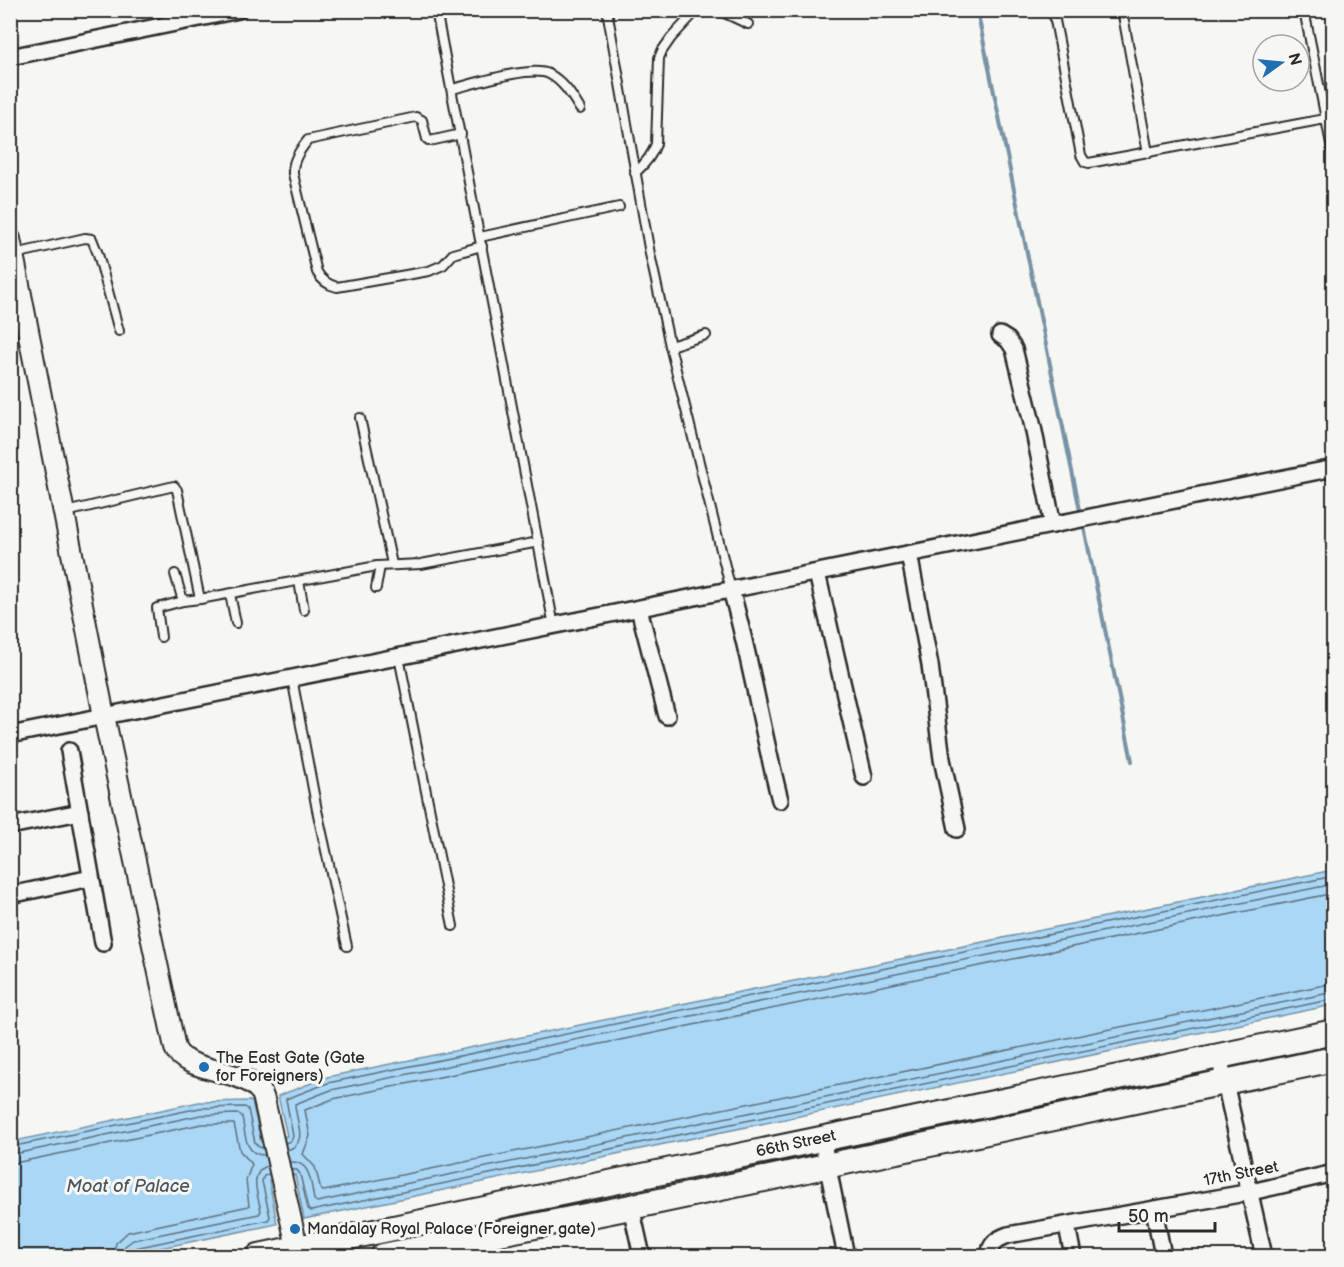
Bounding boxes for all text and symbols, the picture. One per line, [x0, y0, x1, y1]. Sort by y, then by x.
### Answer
north arrow [1251, 33, 1311, 93]
text: N [1283, 51, 1305, 68]
place label: The East Gate (Gate for Foreigners) [216, 1049, 365, 1086]
marker: The East Gate (Gate for Foreigners) [197, 1060, 211, 1074]
street label: 66th Street [754, 1126, 838, 1162]
street label: 17th Street [1202, 1157, 1280, 1191]
water label: Moat of Palace [66, 1176, 190, 1197]
scale bar [1119, 1195, 1215, 1233]
text: 50 m [1128, 1206, 1169, 1227]
place label: Mandalay Royal Palace (Foreigner gate) [307, 1220, 596, 1239]
marker: Mandalay Royal Palace (Foreigner gate) [288, 1222, 302, 1236]

